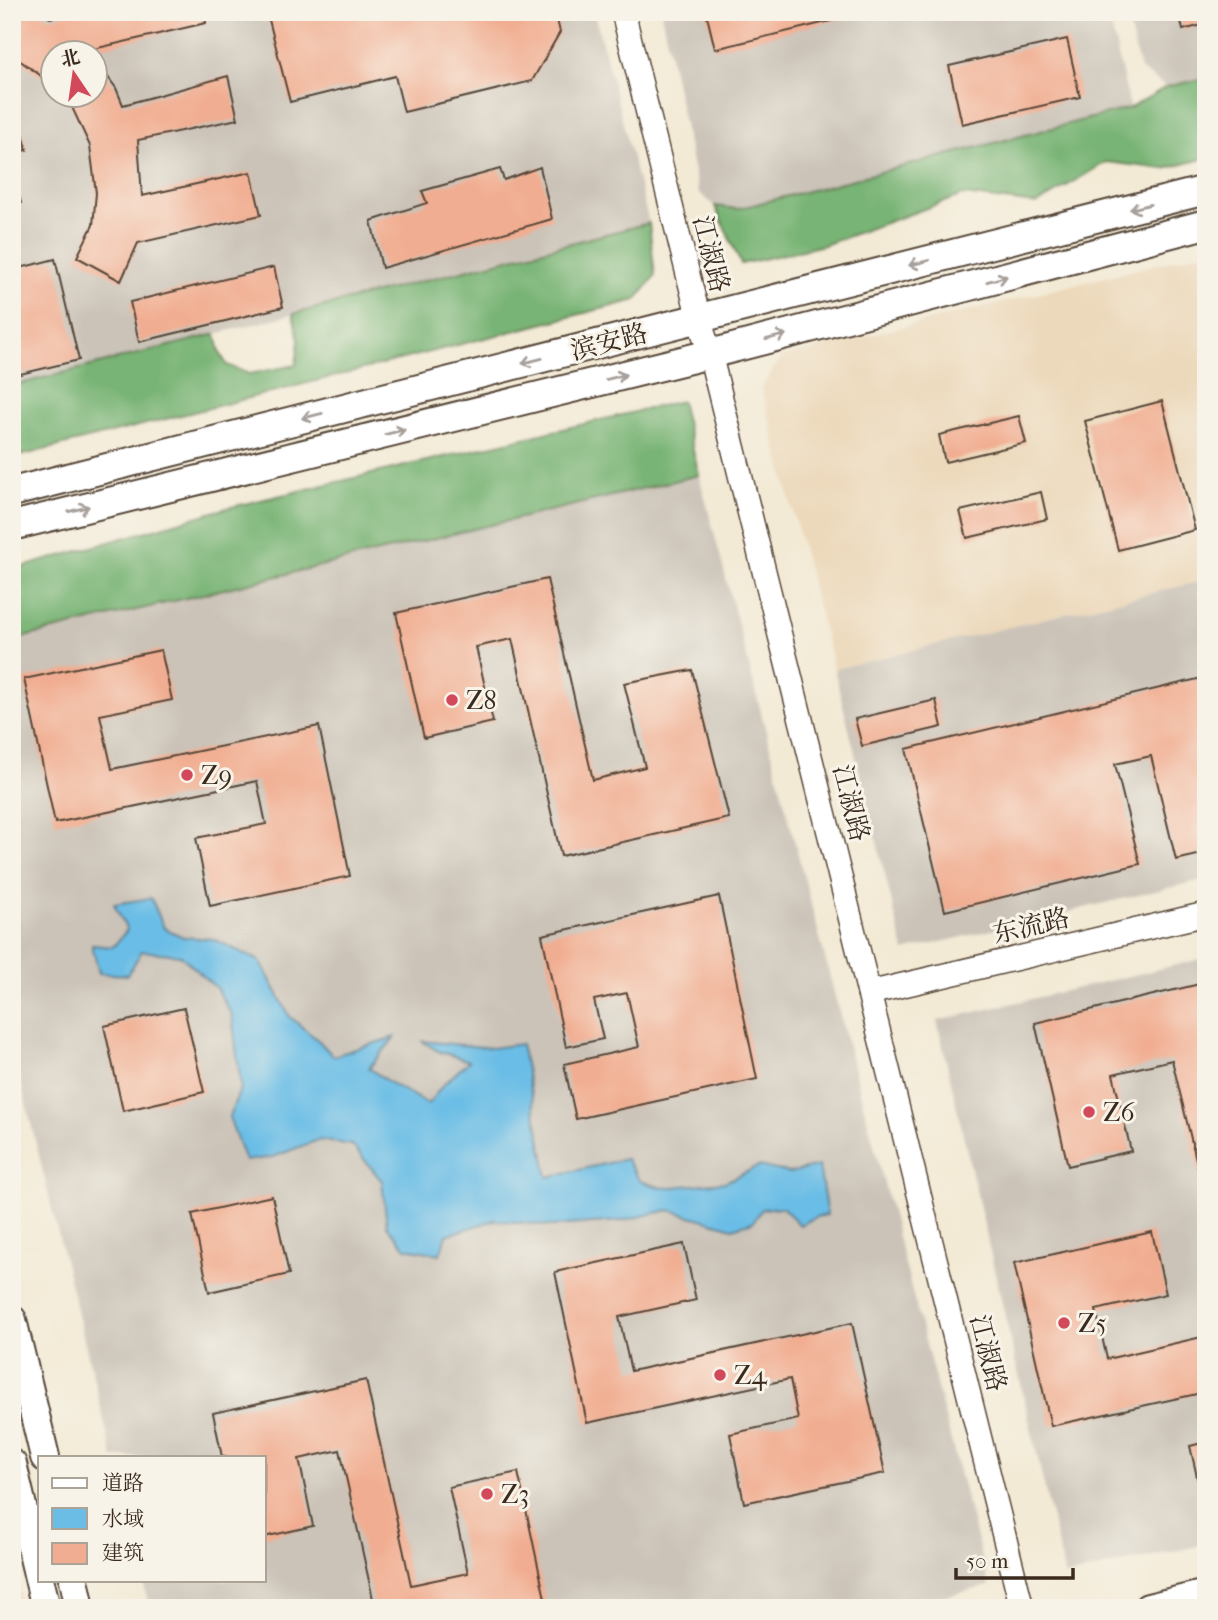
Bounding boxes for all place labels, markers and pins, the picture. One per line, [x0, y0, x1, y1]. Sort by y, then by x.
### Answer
place label: Z8 [466, 685, 497, 716]
marker: Z8 [444, 692, 460, 708]
place label: Z9 [201, 760, 232, 791]
marker: Z9 [179, 767, 195, 783]
place label: Z6 [1103, 1097, 1136, 1128]
marker: Z6 [1081, 1104, 1097, 1120]
place label: Z5 [1078, 1308, 1107, 1339]
marker: Z5 [1056, 1315, 1072, 1331]
place label: Z4 [734, 1360, 768, 1391]
marker: Z4 [712, 1367, 728, 1383]
place label: Z3 [501, 1479, 529, 1510]
marker: Z3 [479, 1486, 495, 1502]

